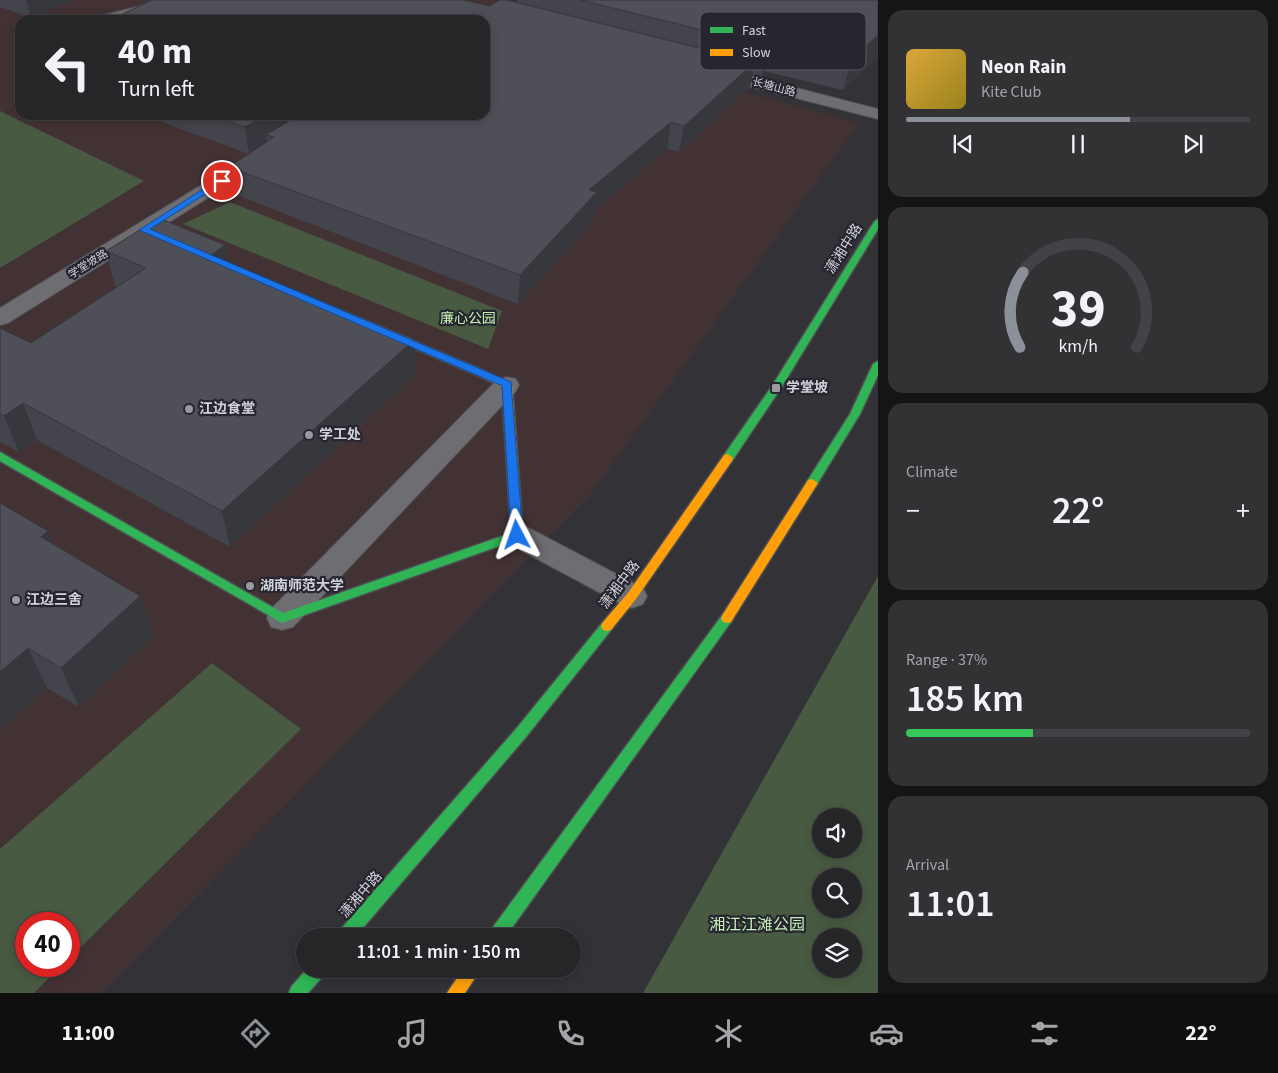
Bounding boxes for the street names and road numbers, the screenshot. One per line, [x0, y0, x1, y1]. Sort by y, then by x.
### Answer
street label: 长塘山路 [751, 74, 797, 100]
street label: 潇湘中路 [821, 220, 867, 278]
street label: 学堂坡路 [65, 246, 111, 282]
street label: 潇湘中路 [595, 557, 645, 613]
street label: 潇湘中路 [335, 867, 387, 923]

